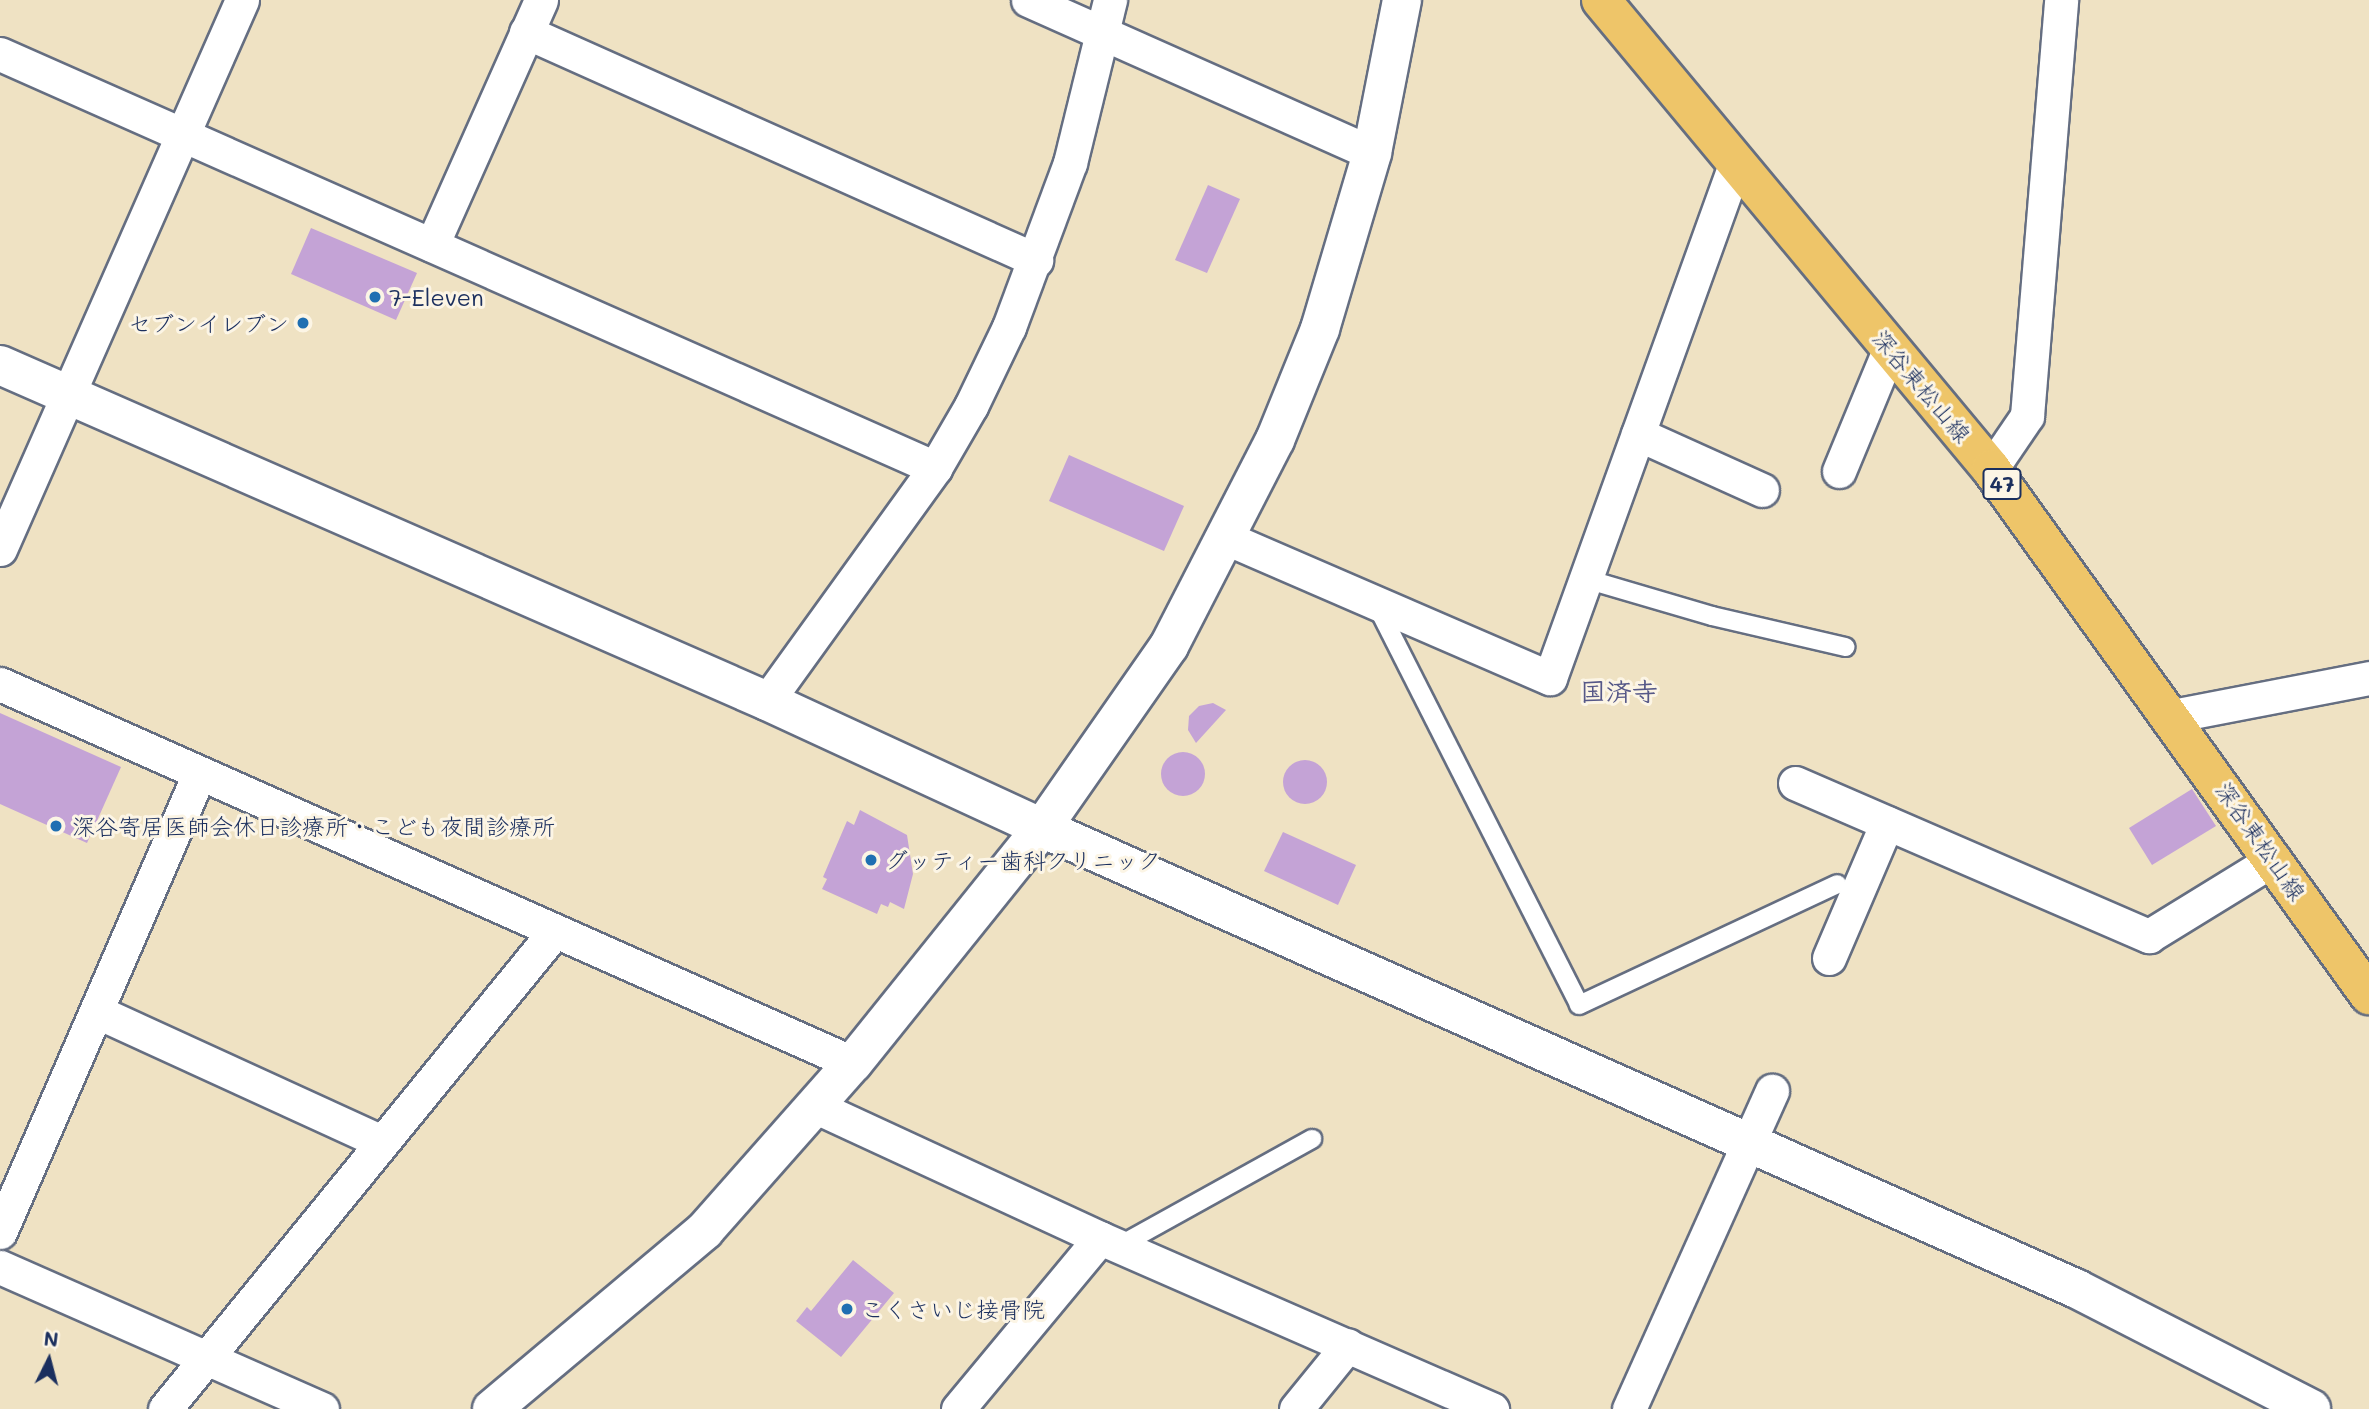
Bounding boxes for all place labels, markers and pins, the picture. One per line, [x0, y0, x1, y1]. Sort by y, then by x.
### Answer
place label: 7-Eleven [389, 283, 484, 311]
marker: 7-Eleven [367, 289, 383, 305]
place label: セブンイレブン [128, 309, 289, 337]
marker: セブンイレブン [295, 315, 311, 331]
place label: 深谷寄居医師会休日診療所・こども夜間診療所 [72, 812, 555, 840]
marker: 深谷寄居医師会休日診療所・こども夜間診療所 [46, 816, 66, 836]
place label: グッティー歯科クリニック [885, 846, 1161, 874]
marker: グッティー歯科クリニック [863, 852, 879, 868]
place label: こくさいじ接骨院 [861, 1295, 1045, 1323]
marker: こくさいじ接骨院 [839, 1301, 855, 1317]

